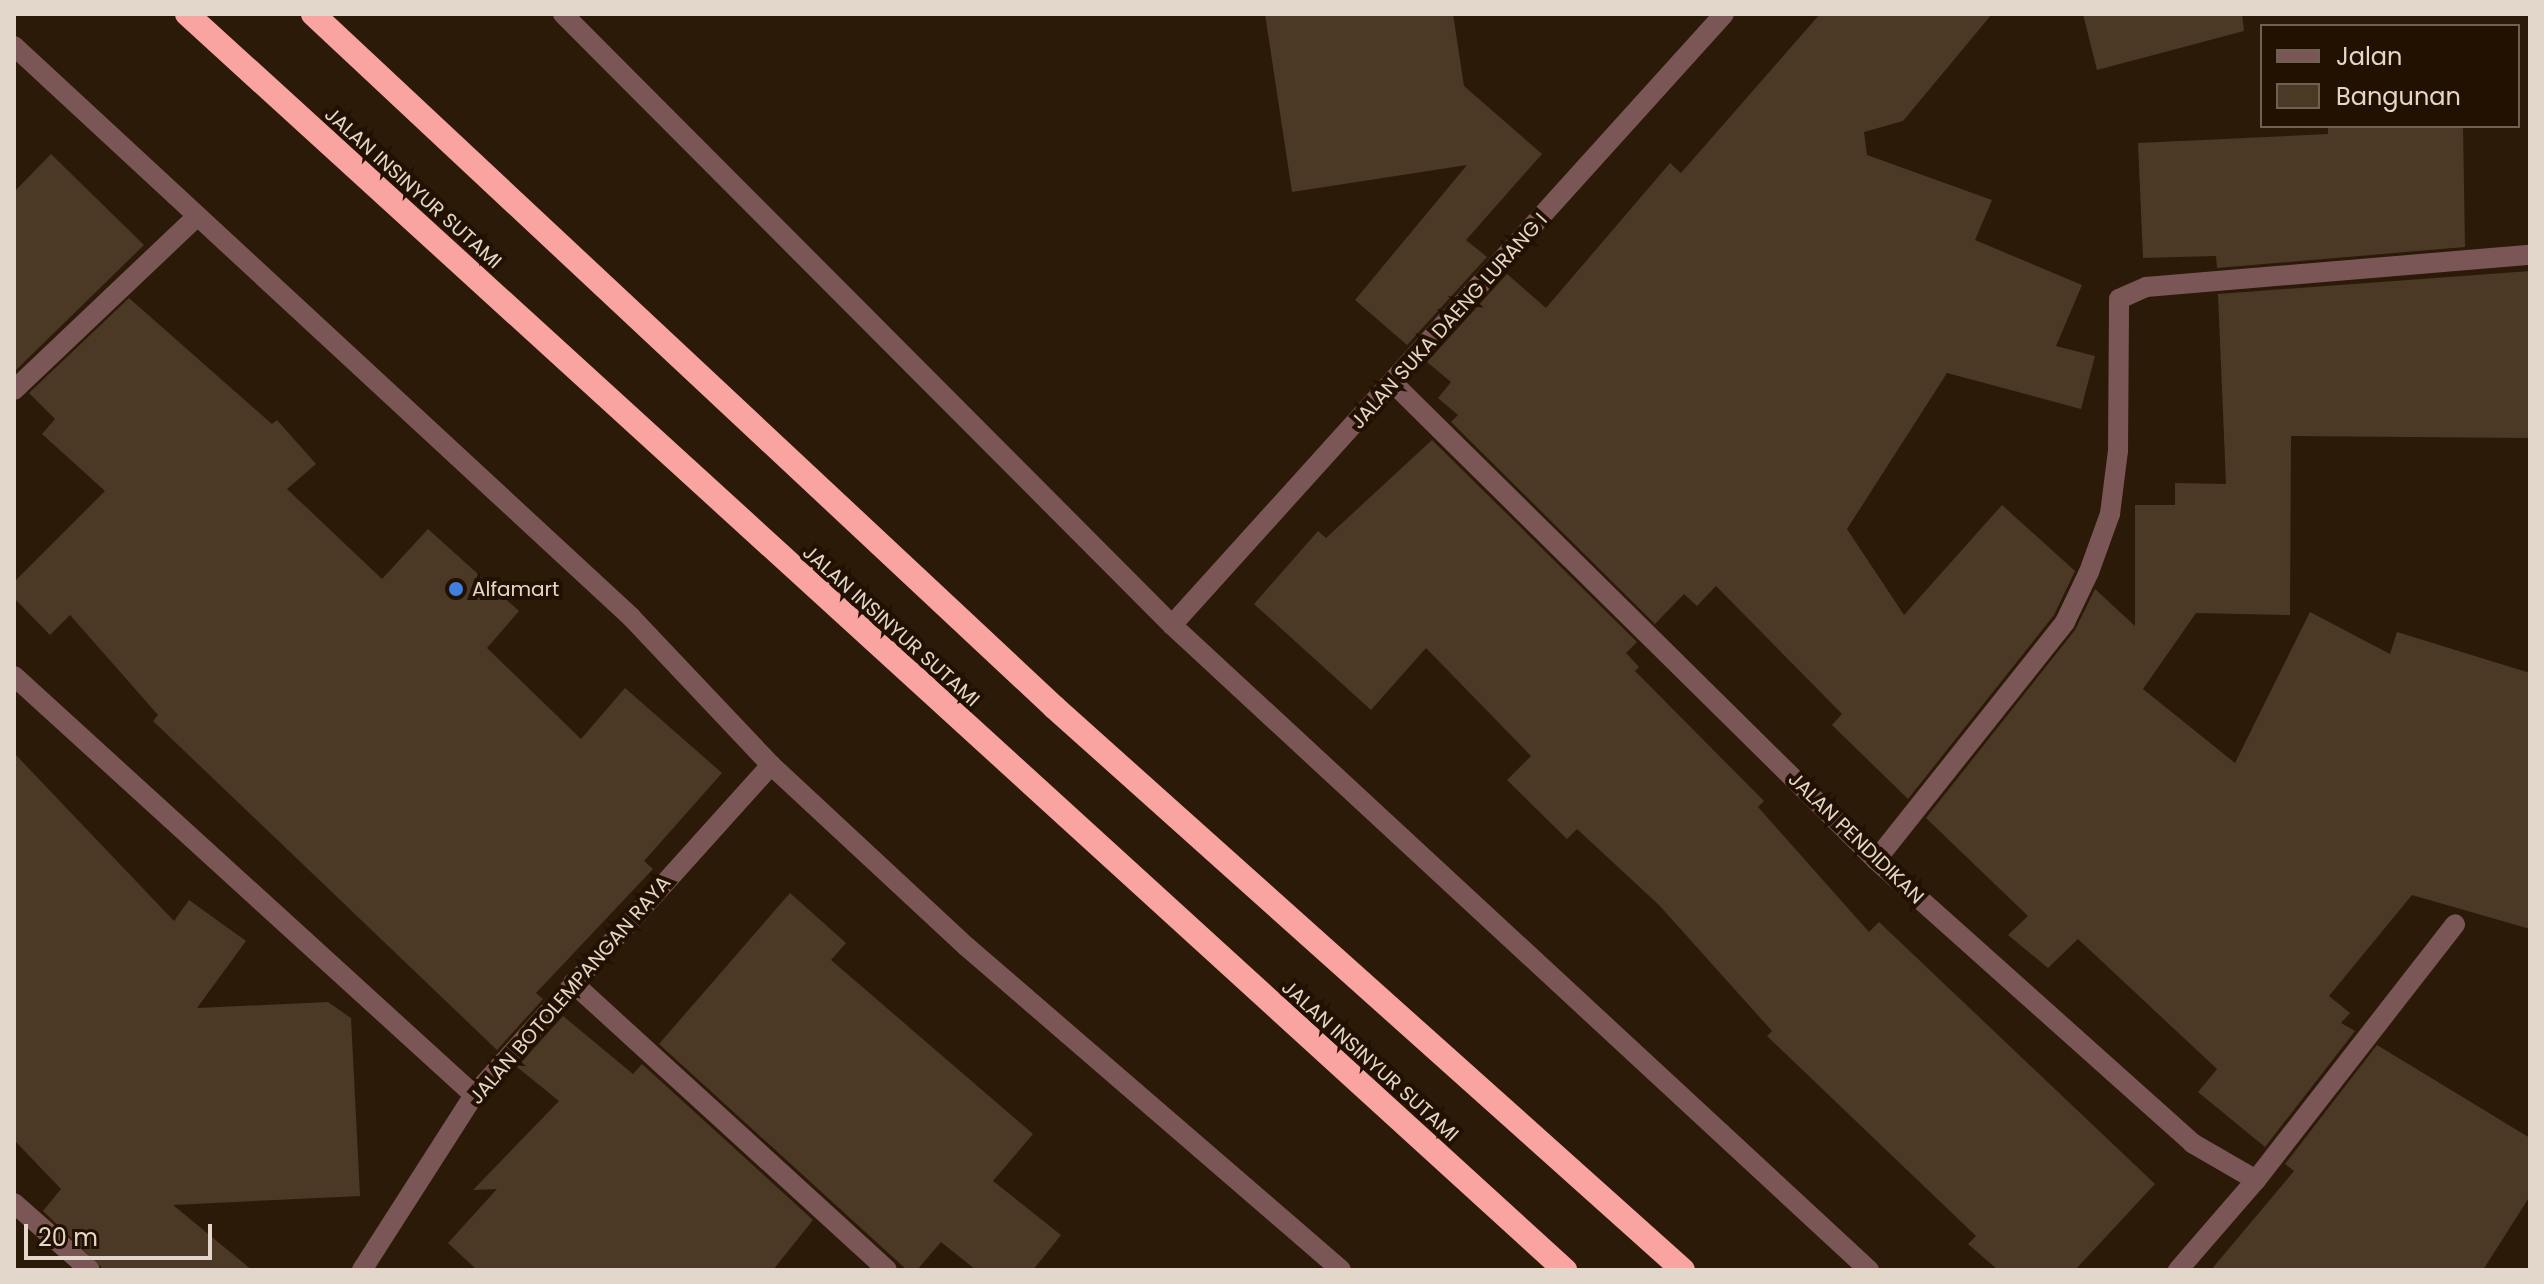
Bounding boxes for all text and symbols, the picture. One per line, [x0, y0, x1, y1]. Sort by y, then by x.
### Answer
legend [2260, 24, 2520, 128]
text: Jalan [2336, 40, 2402, 73]
text: Bangunan [2336, 80, 2461, 113]
street label: JALAN INSINYUR SUTAMI [320, 102, 506, 274]
street label: JALAN SUKA DAENG LURANG I [1346, 208, 1552, 434]
street label: JALAN INSINYUR SUTAMI [798, 540, 984, 712]
place label: Alfamart [472, 577, 559, 601]
marker: Alfamart [447, 580, 465, 598]
street label: JALAN PENDIDIKAN [1783, 767, 1929, 909]
street label: JALAN BOTOLEMPANGAN RAYA [464, 871, 676, 1109]
street label: JALAN INSINYUR SUTAMI [1277, 975, 1463, 1147]
scale bar [28, 1208, 216, 1258]
text: 20 m [38, 1221, 98, 1254]

